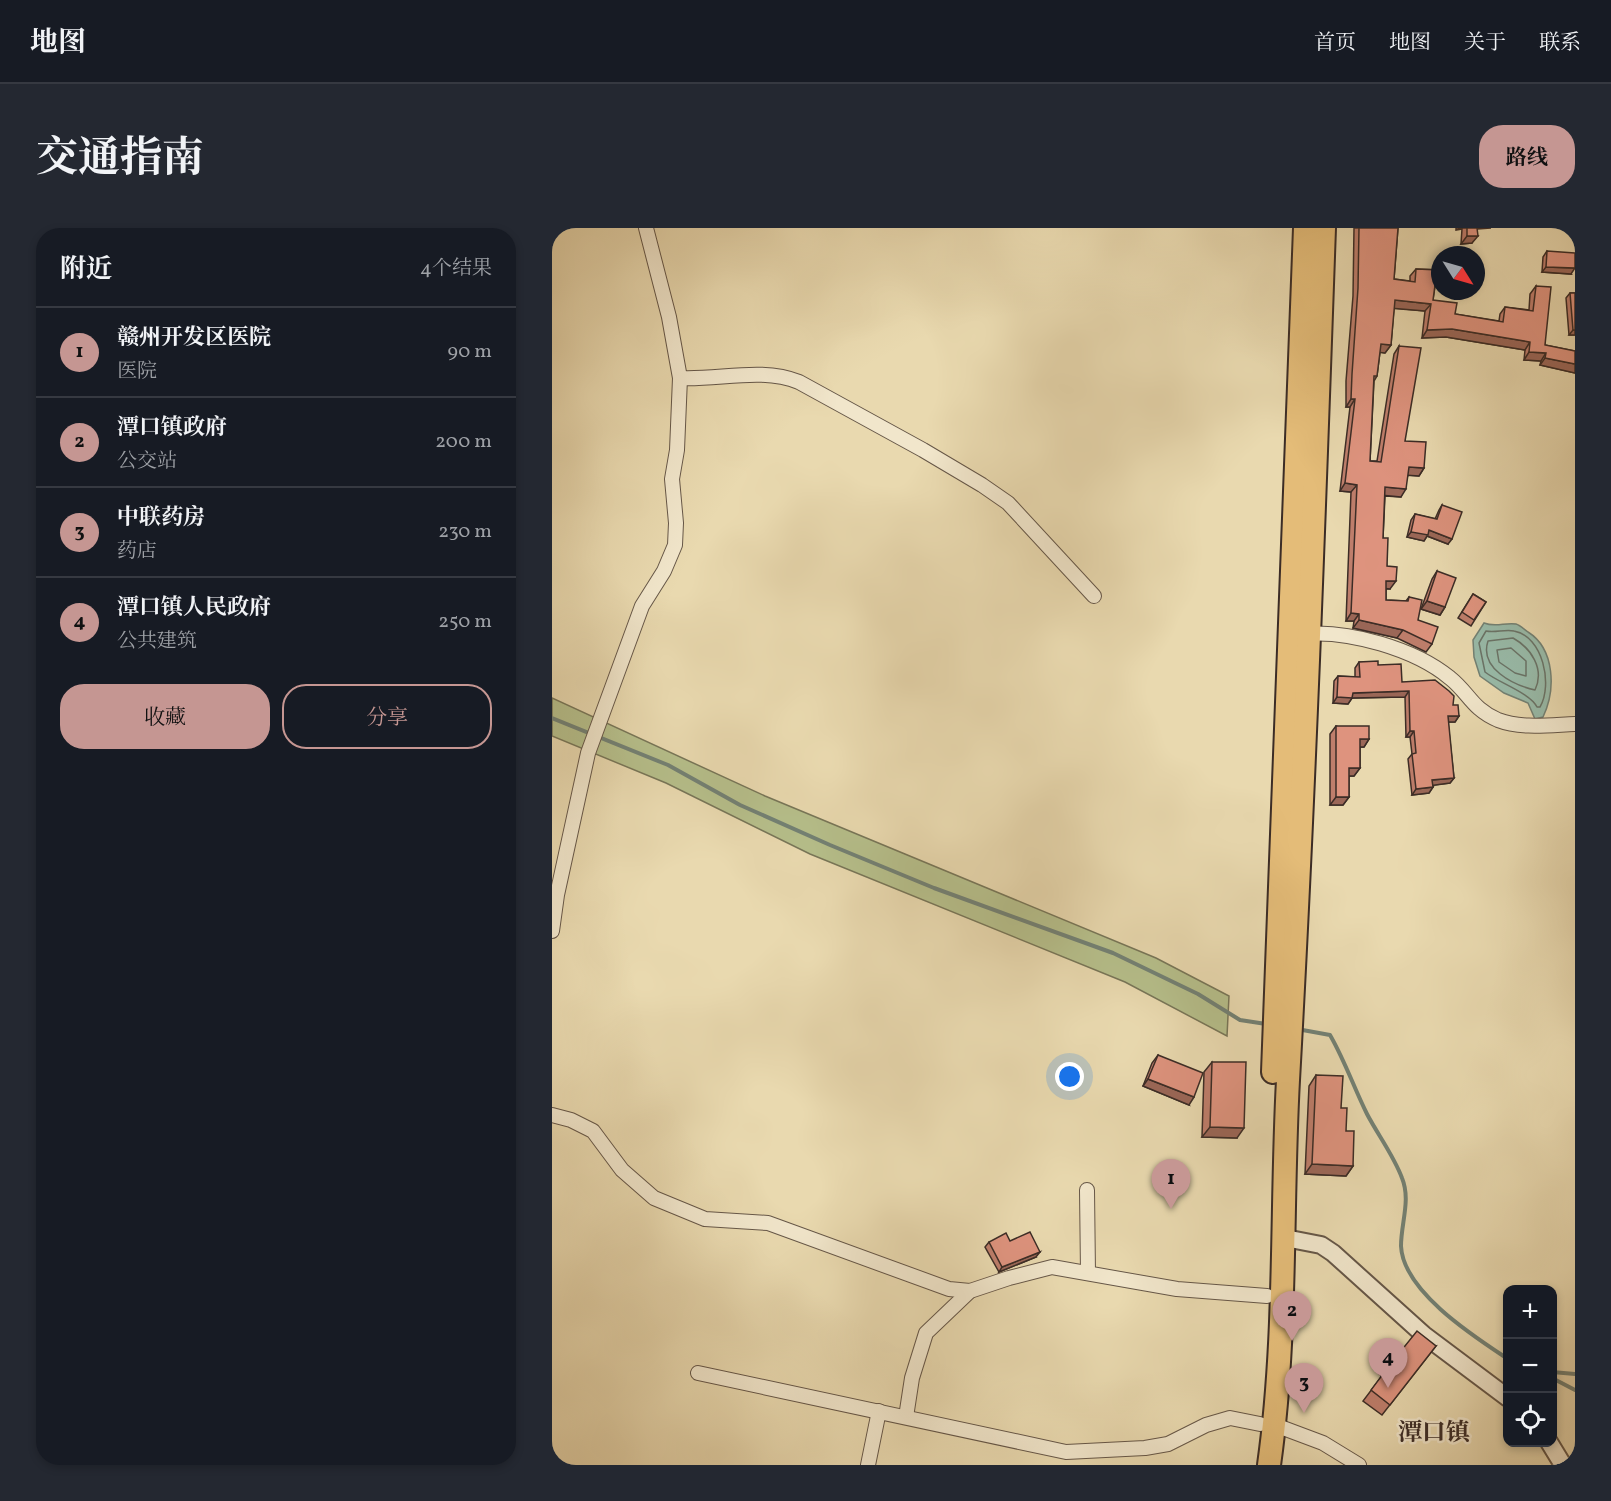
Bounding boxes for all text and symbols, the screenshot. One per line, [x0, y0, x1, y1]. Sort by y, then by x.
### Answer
text: 地图 [30, 24, 86, 63]
text: 首页 [1314, 29, 1356, 58]
text: 地图 [1389, 29, 1431, 58]
text: 关于 [1464, 29, 1506, 58]
text: 联系 [1539, 29, 1581, 58]
button: 路线 [1479, 125, 1575, 188]
text: 交通指南 [36, 131, 204, 190]
north arrow [1431, 246, 1485, 300]
text: 附近 [60, 252, 112, 288]
text: 4个结果 [420, 255, 492, 283]
text: 赣州开发区医院 [117, 323, 271, 354]
text: 1 [75, 338, 84, 366]
text: 90 m [448, 338, 492, 366]
text: 医院 [117, 358, 157, 386]
text: 潭口镇政府 [117, 413, 227, 444]
text: 2 [74, 428, 85, 456]
text: 200 m [435, 428, 492, 456]
text: 公交站 [117, 448, 177, 476]
text: 中联药房 [117, 503, 205, 534]
text: 3 [74, 518, 85, 546]
text: 230 m [438, 518, 492, 546]
text: 药店 [117, 538, 157, 566]
text: 潭口镇人民政府 [117, 593, 271, 624]
text: 4 [73, 608, 86, 636]
text: 250 m [438, 608, 492, 636]
text: 公共建筑 [117, 628, 197, 656]
button: 收藏 [60, 684, 270, 749]
button: 分享 [282, 684, 492, 749]
your location [1055, 1062, 1084, 1091]
pin: 1 [1152, 1160, 1190, 1209]
map controls [1503, 1285, 1557, 1447]
button: + [1503, 1285, 1557, 1339]
pin: 2 [1272, 1292, 1312, 1341]
pin: 4 [1368, 1338, 1408, 1388]
button: − [1503, 1339, 1557, 1393]
pin: 3 [1284, 1364, 1323, 1413]
button: locate [1503, 1393, 1557, 1447]
district label: 潭口镇 [1398, 1417, 1470, 1451]

